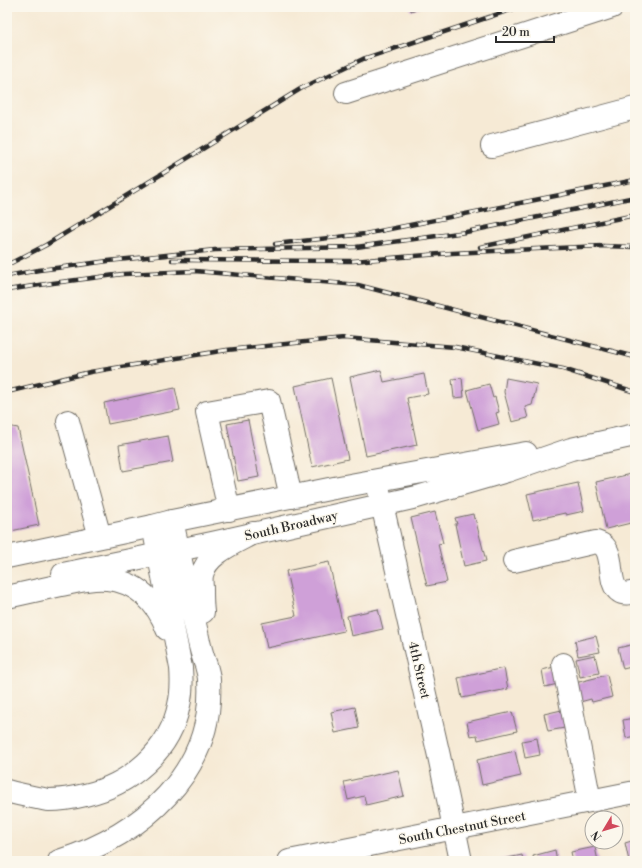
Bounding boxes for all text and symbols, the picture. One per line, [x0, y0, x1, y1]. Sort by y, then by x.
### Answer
scale bar [496, 18, 554, 44]
text: 20 m [502, 25, 530, 40]
street label: South Broadway [243, 507, 340, 544]
street label: 4th Street [405, 640, 433, 701]
street label: South Chestnut Street [397, 808, 527, 848]
north arrow [584, 810, 624, 850]
text: N [589, 828, 605, 843]

